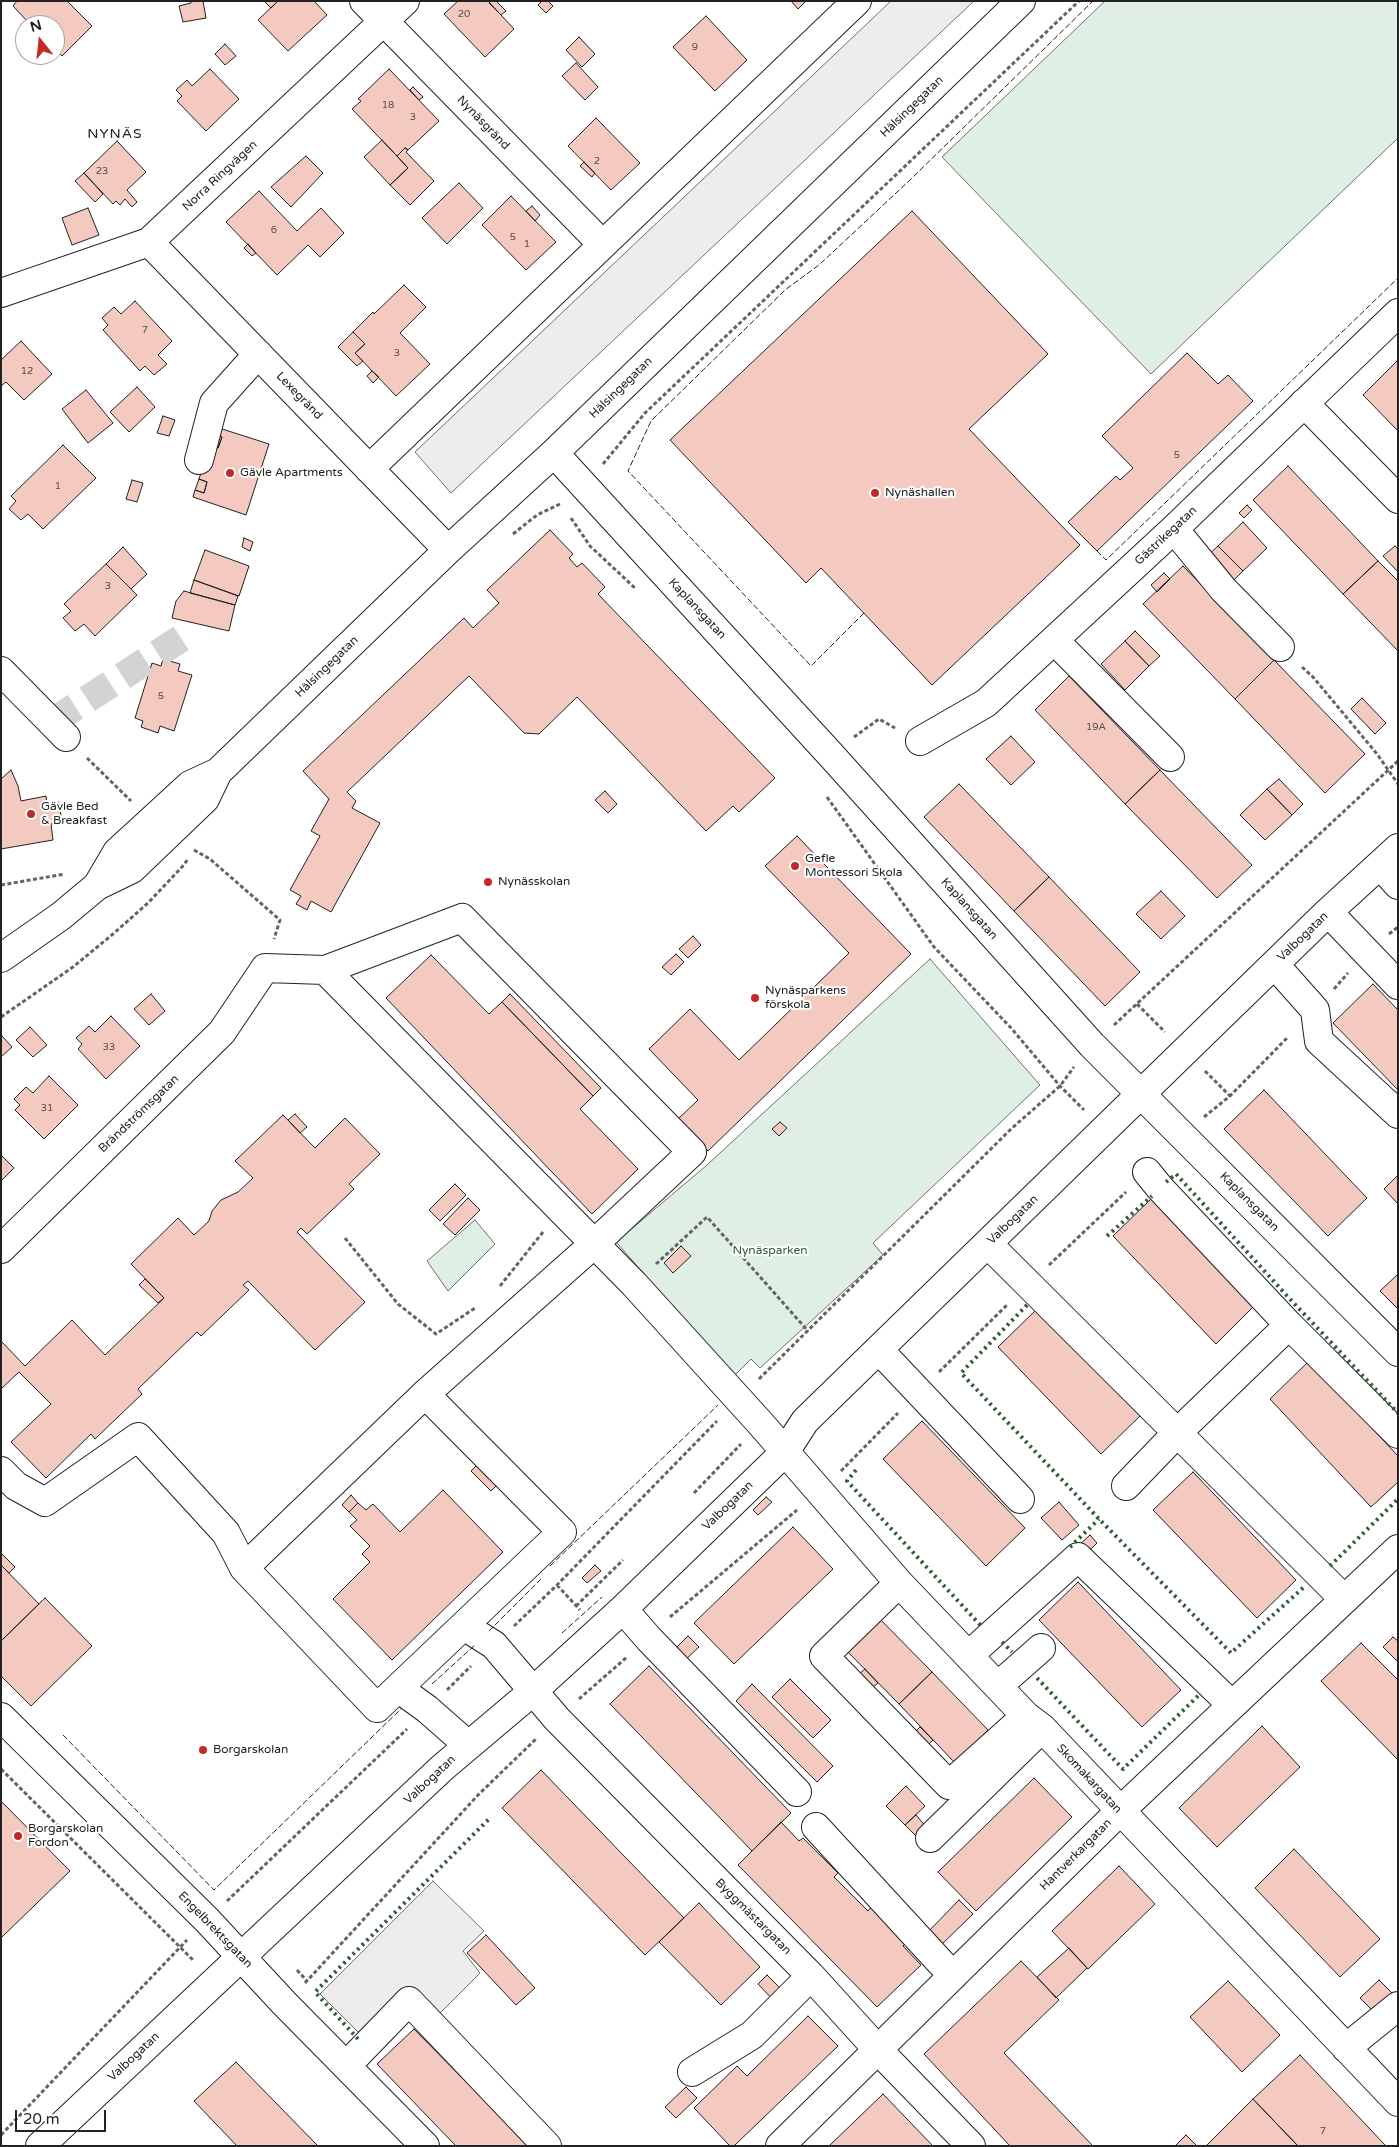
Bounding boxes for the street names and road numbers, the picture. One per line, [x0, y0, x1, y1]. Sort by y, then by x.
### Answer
street label: Hälsingegatan [877, 73, 947, 141]
street label: Nynäsgränd [454, 93, 512, 153]
street label: Norra Ringvägen [180, 138, 260, 214]
street label: Hälsingegatan [586, 354, 656, 422]
street label: Lexegränd [273, 369, 325, 423]
street label: Gästrikegatan [1132, 504, 1200, 568]
street label: Kaplansgatan [665, 576, 729, 642]
street label: Hälsingegatan [292, 633, 362, 701]
street label: Kaplansgatan [938, 875, 1000, 943]
street label: Valbogatan [1275, 909, 1331, 965]
street label: Brändströmsgatan [96, 1072, 182, 1156]
street label: Kaplansgatan [1216, 1169, 1282, 1235]
street label: Valbogatan [985, 1192, 1041, 1248]
street label: Valbogatan [700, 1478, 756, 1534]
street label: Skomakargatan [1053, 1741, 1125, 1817]
street label: Valbogatan [401, 1753, 459, 1807]
street label: Hantverkargatan [1037, 1816, 1115, 1894]
street label: Byggmästargatan [712, 1876, 794, 1958]
street label: Engelbrektsgatan [175, 1889, 255, 1971]
street label: Valbogatan [105, 2030, 163, 2084]

